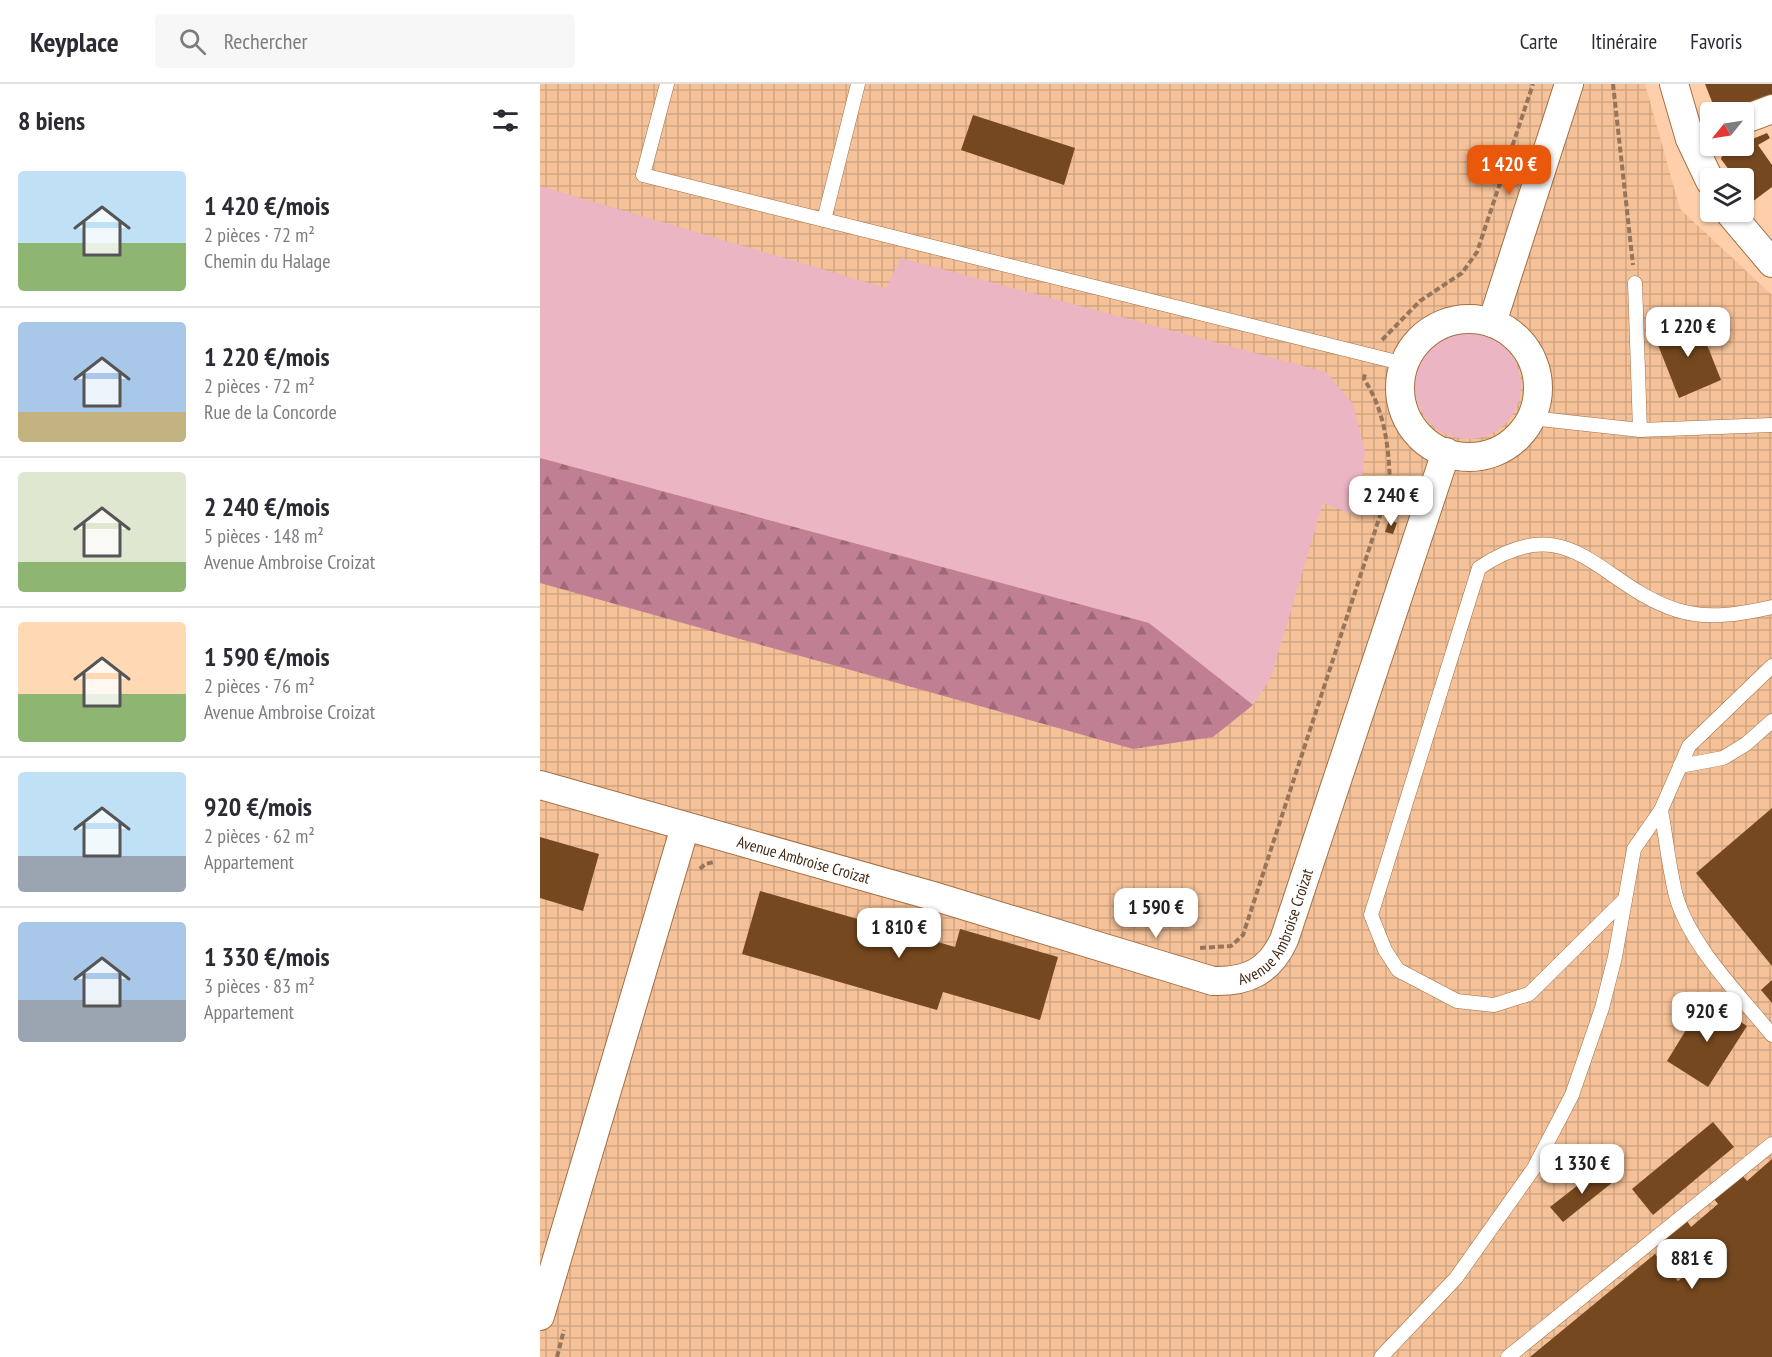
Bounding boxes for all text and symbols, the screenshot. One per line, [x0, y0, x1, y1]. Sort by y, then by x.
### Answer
search box [155, 14, 575, 68]
text: Keyplace [30, 23, 119, 60]
icon: search [176, 25, 209, 58]
text: Rechercher [224, 27, 308, 55]
text: Carte [1520, 28, 1558, 55]
text: Itinéraire [1591, 28, 1657, 55]
text: Favoris [1690, 28, 1742, 55]
north arrow [1700, 102, 1754, 156]
map controls [1700, 102, 1754, 222]
text: 8 biens [18, 104, 85, 137]
icon: filters [489, 104, 522, 137]
pin: 1 420 € [1454, 145, 1564, 196]
text: 1 420 € [1481, 151, 1537, 177]
button: layers [1700, 168, 1754, 222]
text: 1 420 €/mois [204, 189, 330, 222]
icon: home [66, 195, 138, 267]
text: 2 pièces · 72 m² [204, 222, 315, 248]
text: Chemin du Halage [204, 248, 330, 274]
pin: 1 220 € [1633, 307, 1743, 358]
text: 1 220 € [1660, 313, 1716, 339]
text: 1 220 €/mois [204, 340, 330, 373]
icon: home [66, 346, 138, 418]
text: 2 pièces · 72 m² [204, 373, 315, 399]
text: Rue de la Concorde [204, 399, 337, 425]
pin: 2 240 € [1336, 476, 1446, 527]
text: 2 240 € [1363, 482, 1419, 508]
text: 2 240 €/mois [204, 490, 330, 523]
icon: home [66, 496, 138, 568]
text: 5 pièces · 148 m² [204, 523, 324, 549]
text: Avenue Ambroise Croizat [204, 549, 375, 575]
text: 1 590 €/mois [204, 640, 330, 673]
icon: home [66, 646, 138, 718]
text: 2 pièces · 76 m² [204, 673, 315, 699]
text: Avenue Ambroise Croizat [204, 699, 375, 725]
text: 920 €/mois [204, 790, 312, 823]
icon: home [66, 796, 138, 868]
text: 2 pièces · 62 m² [204, 823, 315, 849]
street label: Avenue Ambroise Croizat [735, 831, 873, 888]
text: Appartement [204, 849, 294, 875]
street label: Avenue Ambroise Croizat [1236, 866, 1317, 989]
pin: 1 590 € [1101, 888, 1211, 939]
text: 1 590 € [1128, 894, 1184, 920]
pin: 1 810 € [844, 908, 954, 959]
text: 1 810 € [871, 914, 927, 940]
text: 1 330 €/mois [204, 940, 330, 973]
icon: home [66, 946, 138, 1018]
text: 3 pièces · 83 m² [204, 973, 315, 999]
pin: 920 € [1665, 992, 1749, 1043]
text: 920 € [1686, 998, 1728, 1024]
text: Appartement [204, 999, 294, 1025]
pin: 1 330 € [1527, 1144, 1637, 1195]
text: 1 330 € [1554, 1150, 1610, 1176]
pin: 881 € [1650, 1239, 1734, 1290]
text: 881 € [1671, 1245, 1713, 1271]

